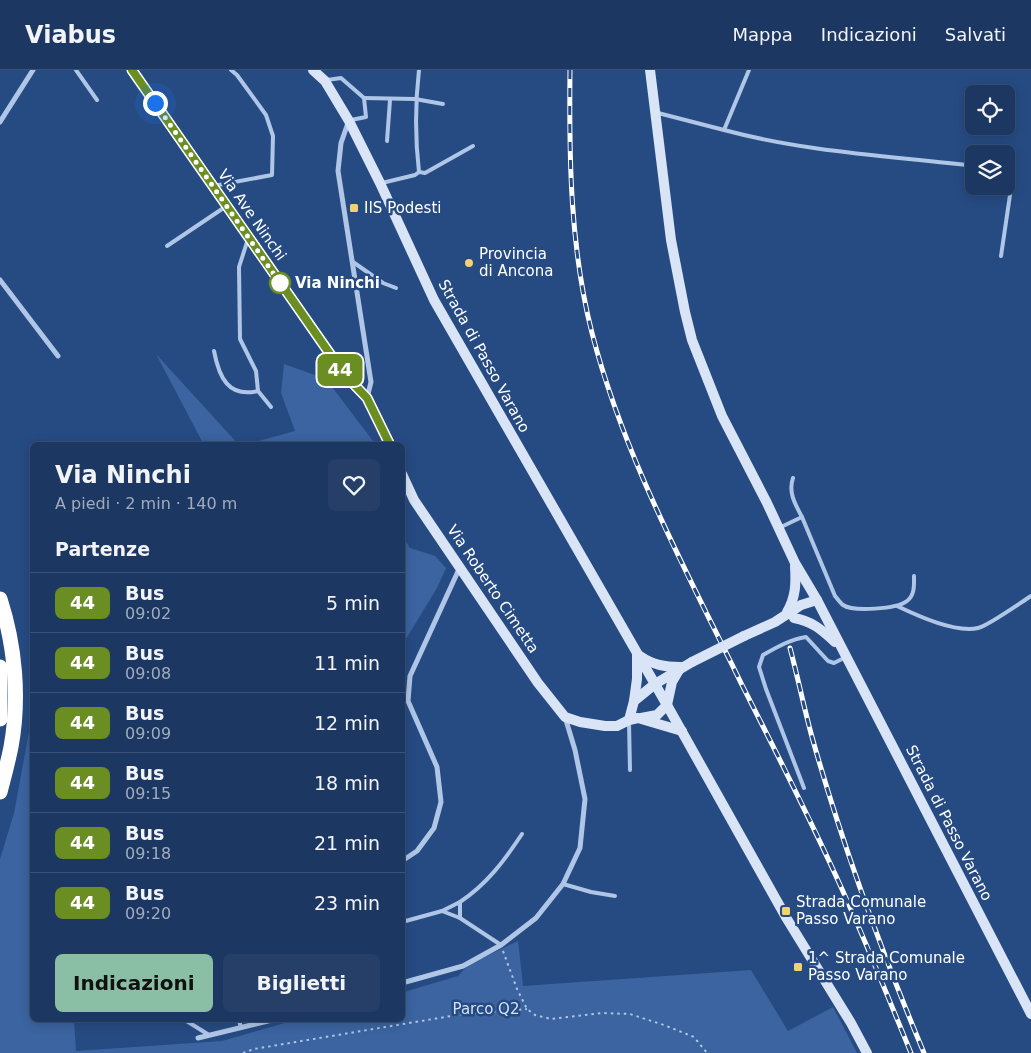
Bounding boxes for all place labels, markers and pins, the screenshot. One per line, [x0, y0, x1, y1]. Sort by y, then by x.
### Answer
place label: IIS Podesti [364, 199, 441, 217]
marker: IIS Podesti [348, 202, 360, 214]
place label: Provincia di Ancona [479, 245, 553, 280]
marker: Provincia di Ancona [463, 257, 475, 269]
marker: Via Ninchi [269, 272, 291, 294]
place label: Via Ninchi [295, 274, 380, 292]
place label: Strada Comunale Passo Varano [796, 893, 926, 928]
marker: Strada Comunale Passo Varano [780, 905, 792, 917]
place label: 1^ Strada Comunale Passo Varano [808, 949, 965, 984]
marker: 1^ Strada Comunale Passo Varano [792, 961, 804, 973]

